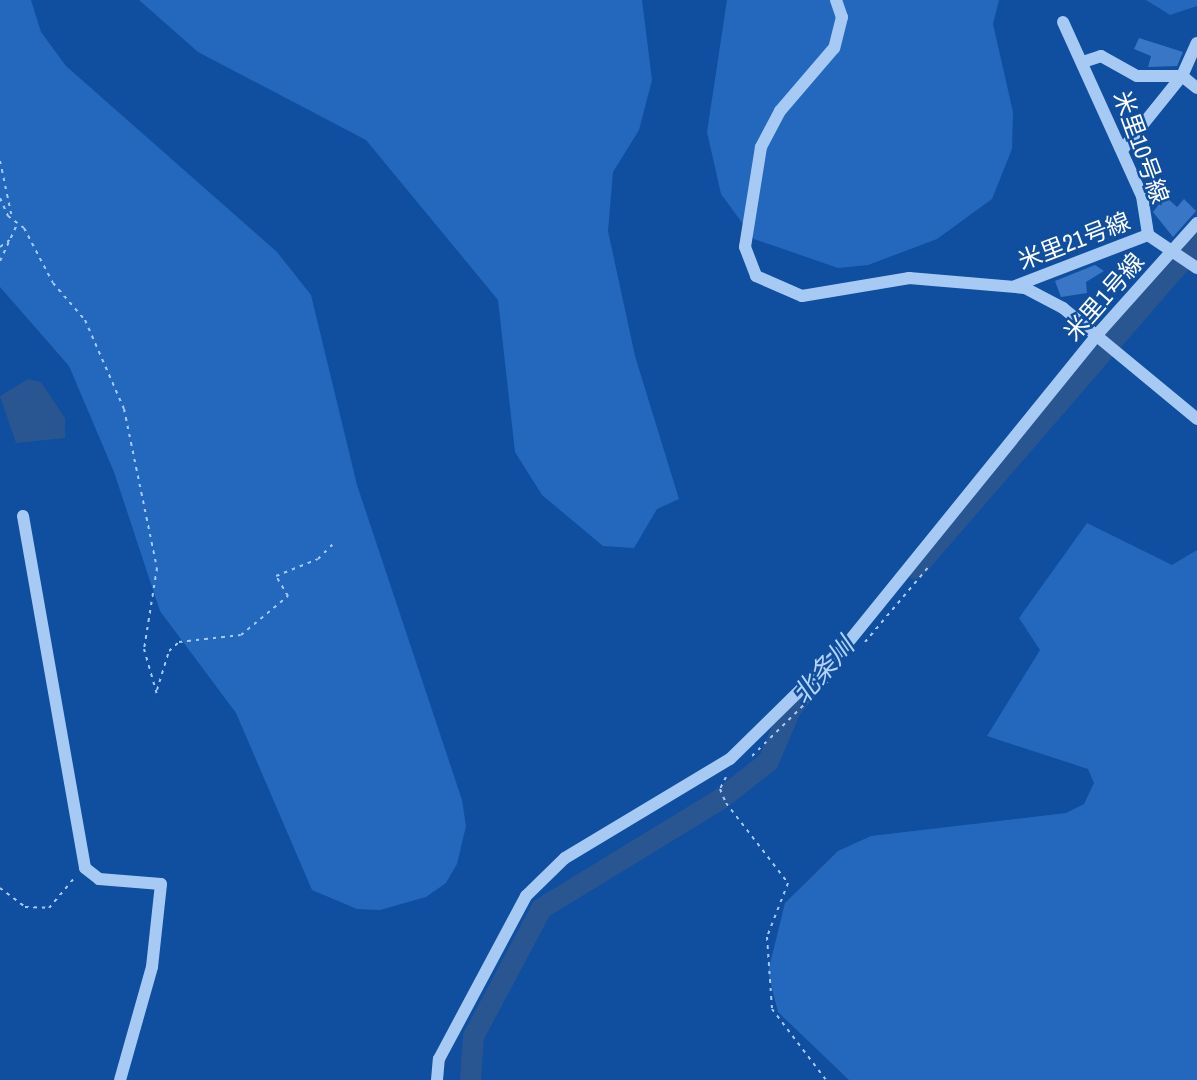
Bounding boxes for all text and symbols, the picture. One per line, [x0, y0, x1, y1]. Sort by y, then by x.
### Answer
street label: 米里10号線 [1107, 87, 1175, 207]
street label: 米里21号線 [1014, 206, 1134, 276]
street label: 米里1号線 [1058, 247, 1150, 347]
water label: 北条川 [786, 630, 860, 710]

